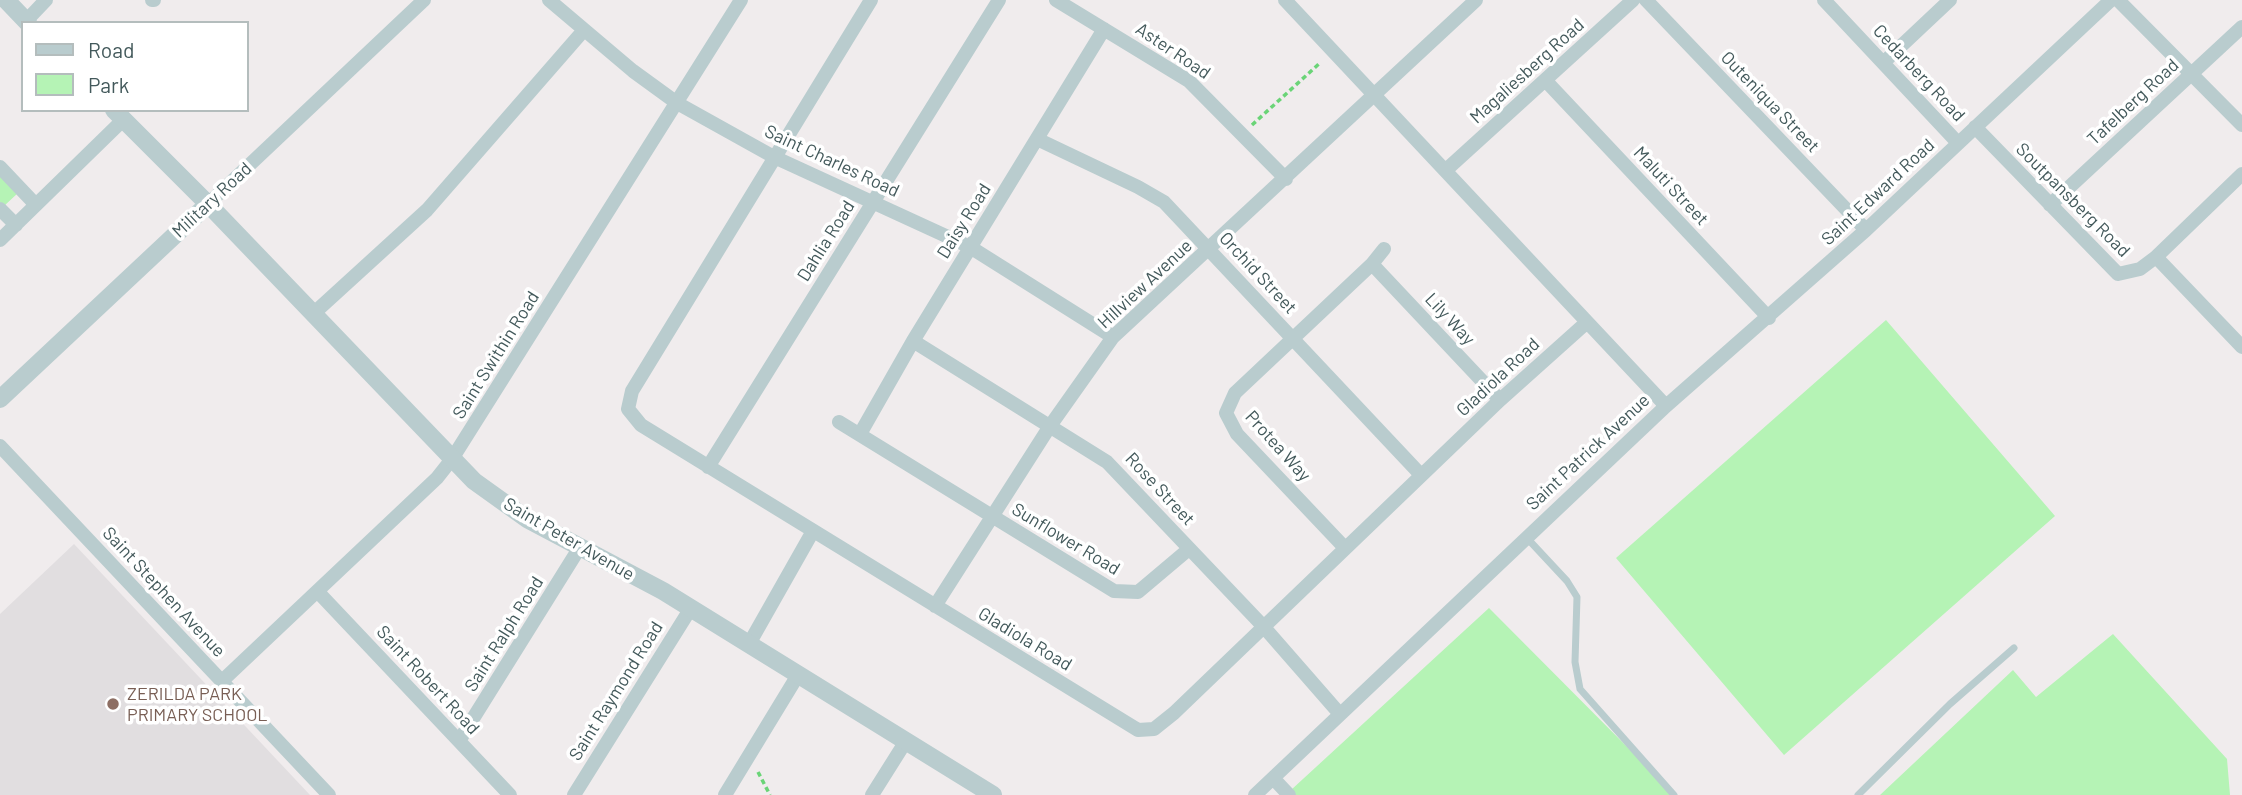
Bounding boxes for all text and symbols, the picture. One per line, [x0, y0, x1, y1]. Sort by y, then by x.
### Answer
street label: Magaliesberg Road [1465, 14, 1589, 128]
street label: Aster Road [1132, 18, 1214, 84]
street label: Cedarberg Road [1869, 20, 1969, 126]
legend [21, 21, 248, 112]
text: Road [88, 37, 134, 62]
street label: Outeniqua Street [1716, 47, 1824, 157]
street label: Tafelberg Road [2083, 54, 2183, 150]
text: Park [88, 72, 129, 97]
street label: Saint Charles Road [761, 120, 903, 202]
street label: Saint Edward Road [1817, 134, 1939, 250]
street label: Soutpansberg Road [2011, 138, 2135, 262]
street label: Maluti Street [1629, 142, 1713, 230]
street label: Military Road [168, 158, 256, 242]
street label: Daisy Road [932, 179, 996, 263]
street label: Dahlia Road [793, 197, 859, 285]
street label: Orchid Street [1215, 228, 1301, 318]
street label: Hillview Avenue [1093, 235, 1197, 333]
street label: Saint Swithin Road [448, 287, 544, 423]
street label: Lily Way [1421, 289, 1479, 349]
street label: Gladiola Road [1452, 333, 1544, 421]
street label: Saint Patrick Avenue [1522, 389, 1654, 515]
street label: Protea Way [1241, 406, 1315, 486]
street label: Rose Street [1121, 448, 1199, 530]
street label: Saint Peter Avenue [500, 493, 638, 585]
street label: Sunflower Road [1008, 498, 1124, 580]
street label: Saint Stephen Avenue [98, 522, 230, 662]
street label: Saint Ralph Road [460, 573, 548, 695]
street label: Gladiola Road [974, 603, 1076, 675]
street label: Saint Raymond Road [564, 617, 668, 765]
street label: Saint Robert Road [372, 621, 484, 739]
place label: ZERILDA PARK PRIMARY SCHOOL [127, 683, 268, 726]
marker: ZERILDA PARK PRIMARY SCHOOL [105, 696, 121, 712]

